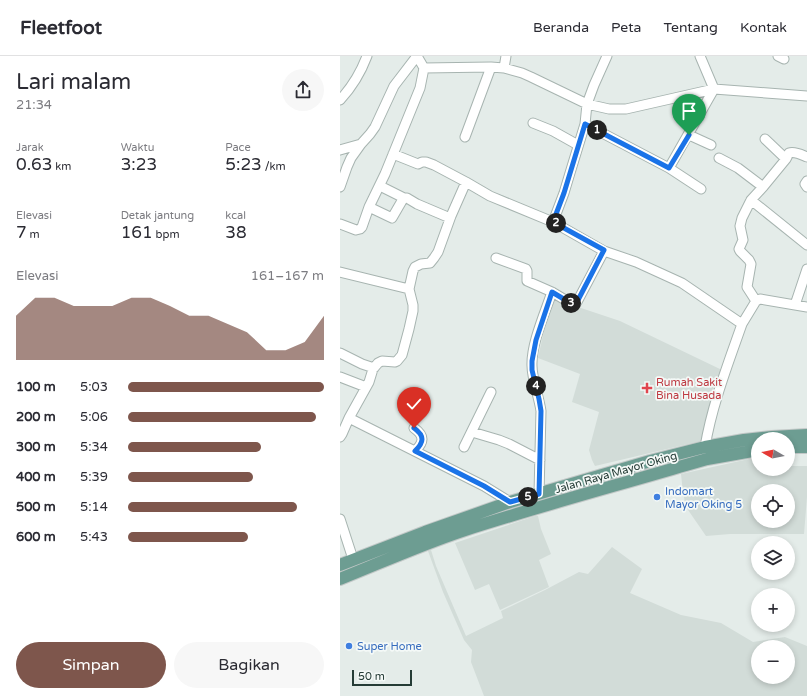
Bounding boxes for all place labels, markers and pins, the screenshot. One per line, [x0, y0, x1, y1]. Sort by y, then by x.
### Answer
pin [672, 94, 706, 135]
pin: 1 [587, 120, 607, 140]
pin: 2 [546, 213, 566, 233]
pin: 3 [561, 293, 581, 313]
pin: 4 [526, 376, 546, 396]
place label: Rumah Sakit Bina Husada [656, 376, 722, 402]
marker: Rumah Sakit Bina Husada [641, 382, 653, 394]
pin [397, 387, 431, 428]
place label: Indomart Mayor Oking 5 [665, 485, 742, 511]
pin: 5 [518, 487, 538, 507]
marker: Indomart Mayor Oking 5 [652, 492, 662, 502]
place label: Super Home [357, 640, 422, 653]
marker: Super Home [344, 641, 354, 651]

